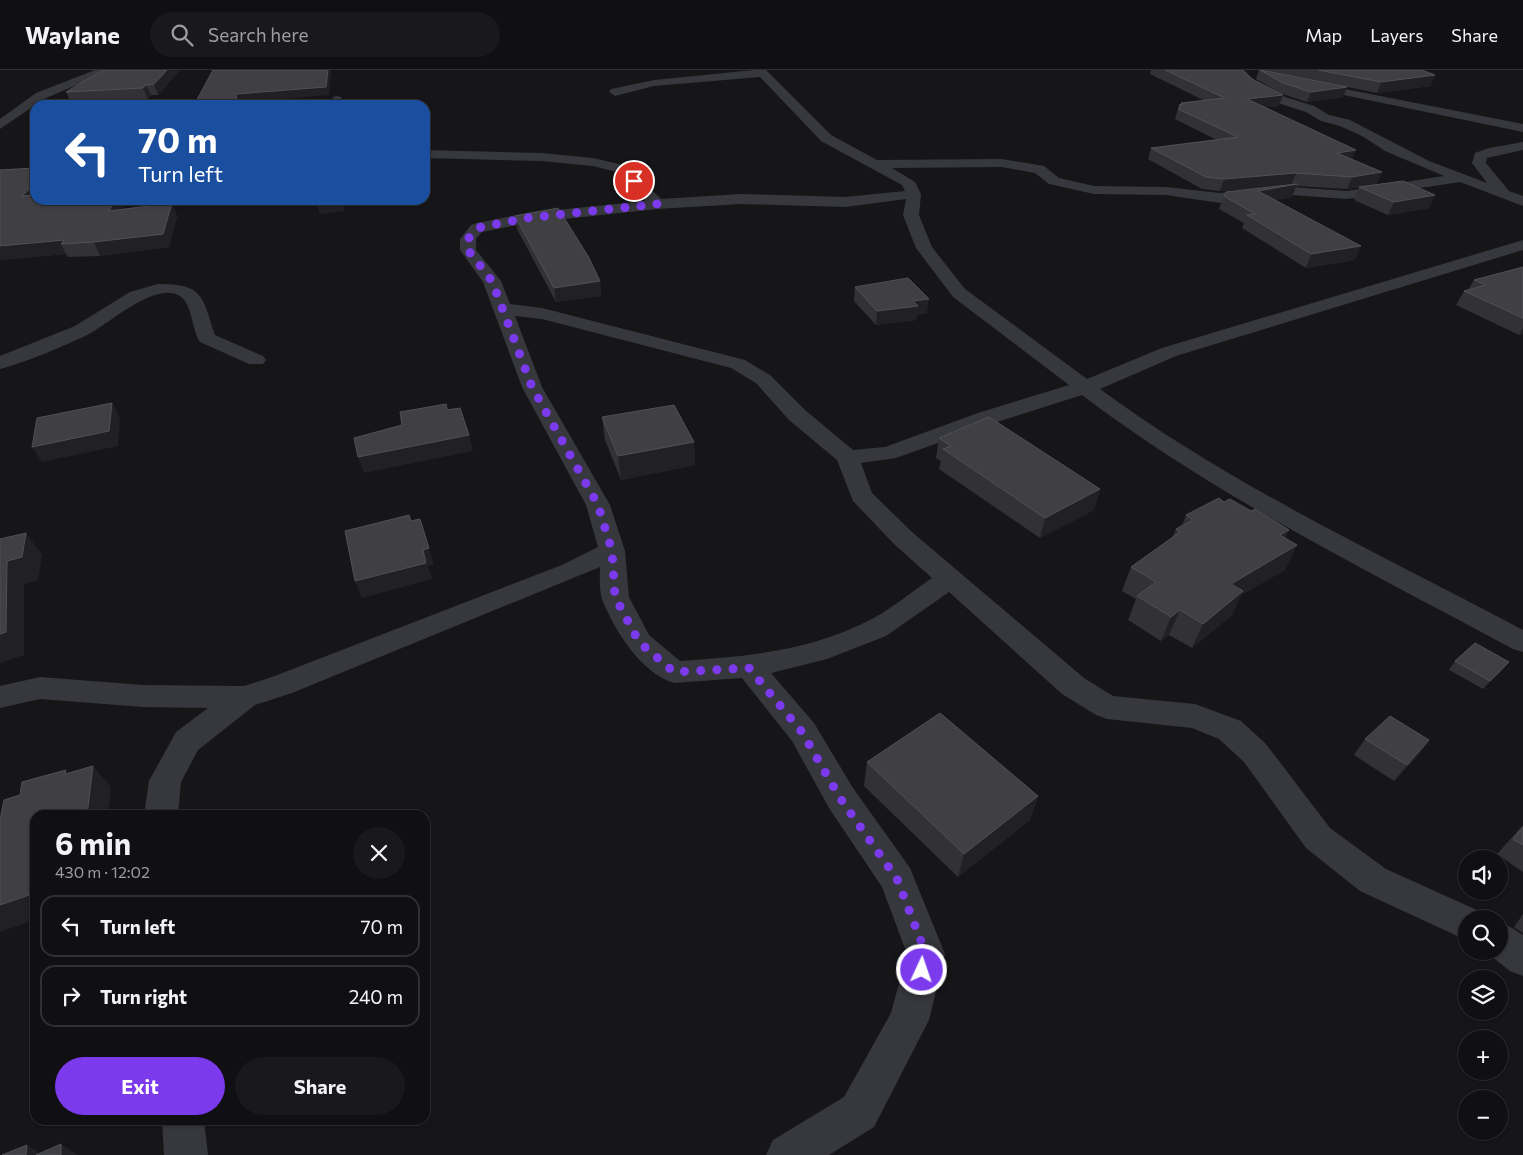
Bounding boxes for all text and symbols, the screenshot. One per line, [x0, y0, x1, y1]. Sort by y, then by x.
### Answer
search box [150, 12, 500, 57]
text: Waylane [25, 20, 120, 49]
icon: search [168, 21, 196, 49]
text: Search here [208, 23, 308, 46]
text: Map [1305, 24, 1342, 46]
text: Layers [1370, 24, 1423, 46]
text: Share [1451, 24, 1498, 46]
text: 70 m [138, 117, 218, 160]
icon: left [55, 120, 120, 185]
text: Turn left [138, 160, 223, 187]
pin [613, 160, 655, 202]
icon: arrive [620, 167, 648, 195]
text: 6 min [55, 824, 131, 861]
button: close [353, 827, 405, 879]
map controls [1458, 850, 1508, 1140]
button: sound [1458, 850, 1508, 900]
text: 430 m · 12:02 [55, 862, 150, 881]
button: search [1458, 910, 1508, 960]
icon: left [57, 912, 85, 940]
text: Turn left [100, 915, 175, 938]
text: 70 m [360, 915, 403, 938]
position arrow [895, 943, 947, 995]
button: layers [1458, 970, 1508, 1020]
icon: right [57, 982, 85, 1010]
text: Turn right [100, 985, 187, 1008]
text: 240 m [349, 985, 403, 1008]
button: + [1458, 1030, 1508, 1080]
button: Exit [55, 1057, 225, 1115]
button: Share [235, 1057, 405, 1115]
button: − [1458, 1090, 1508, 1140]

